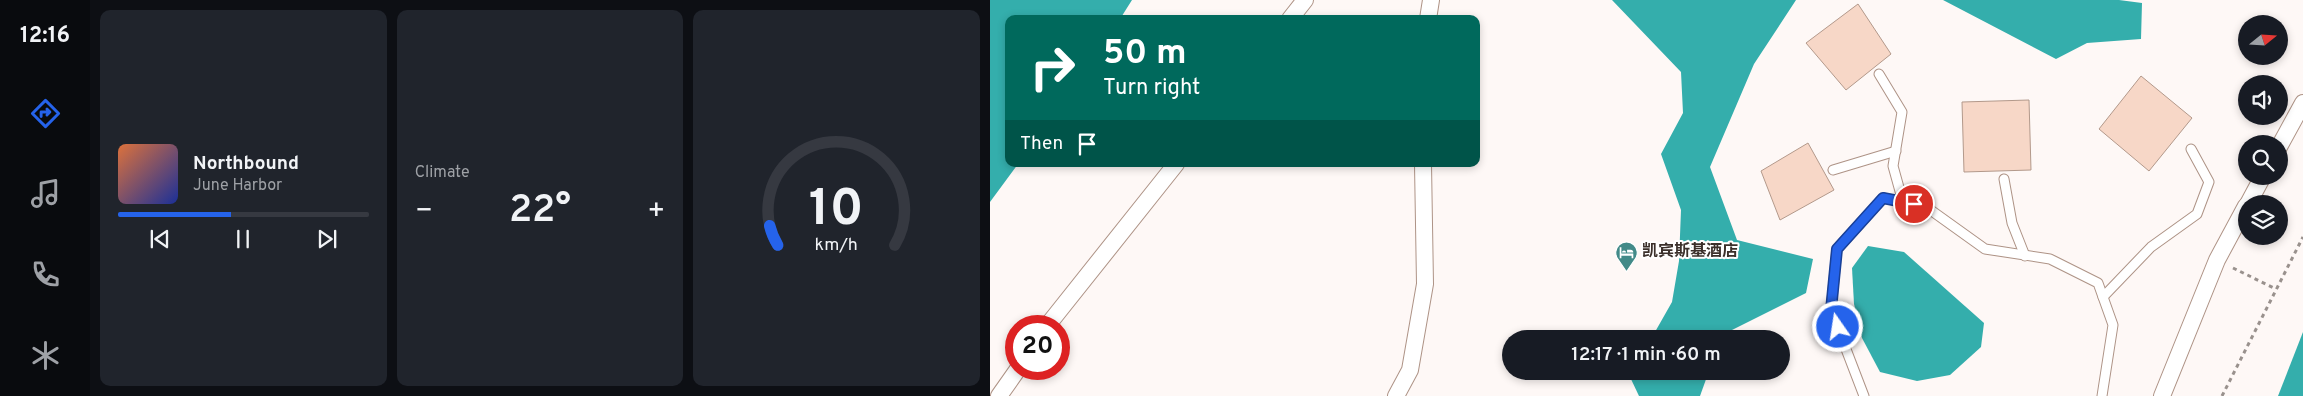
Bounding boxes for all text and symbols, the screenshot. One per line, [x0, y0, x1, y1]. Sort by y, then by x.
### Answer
north arrow [2238, 15, 2288, 65]
map controls [2238, 15, 2288, 245]
text: 12:16 [20, 23, 70, 50]
text: 50 m [1103, 32, 1187, 76]
icon: right [1020, 35, 1085, 100]
text: Turn right [1103, 75, 1200, 102]
button: sound [2238, 75, 2288, 125]
icon: directions [28, 96, 63, 131]
icon: arrive [1073, 130, 1101, 158]
text: Then [1020, 132, 1063, 156]
button: search [2238, 135, 2288, 185]
text: Northbound [193, 152, 299, 176]
text: Climate [415, 163, 470, 183]
icon: music [28, 176, 63, 211]
text: June Harbor [193, 176, 282, 196]
text: 10 [809, 178, 864, 244]
pin [1893, 183, 1935, 225]
text: 22° [509, 187, 571, 236]
icon: arrive [1900, 190, 1928, 218]
text: − [415, 194, 433, 230]
text: + [647, 194, 665, 230]
button: layers [2238, 195, 2288, 245]
icon: previous [146, 225, 174, 253]
icon: pause [229, 225, 257, 253]
icon: next [313, 225, 341, 253]
text: km/h [815, 234, 858, 257]
hotel icon: 凯宾斯基酒店 [1614, 240, 1638, 271]
place label: 凯宾斯基酒店 [1642, 241, 1738, 262]
icon: phone [28, 257, 63, 292]
position arrow [1811, 300, 1863, 352]
speed limit sign: 20 [1005, 315, 1070, 380]
icon: climate [28, 338, 63, 373]
text: 12:17 · 1 min · 60 m [1571, 343, 1721, 367]

